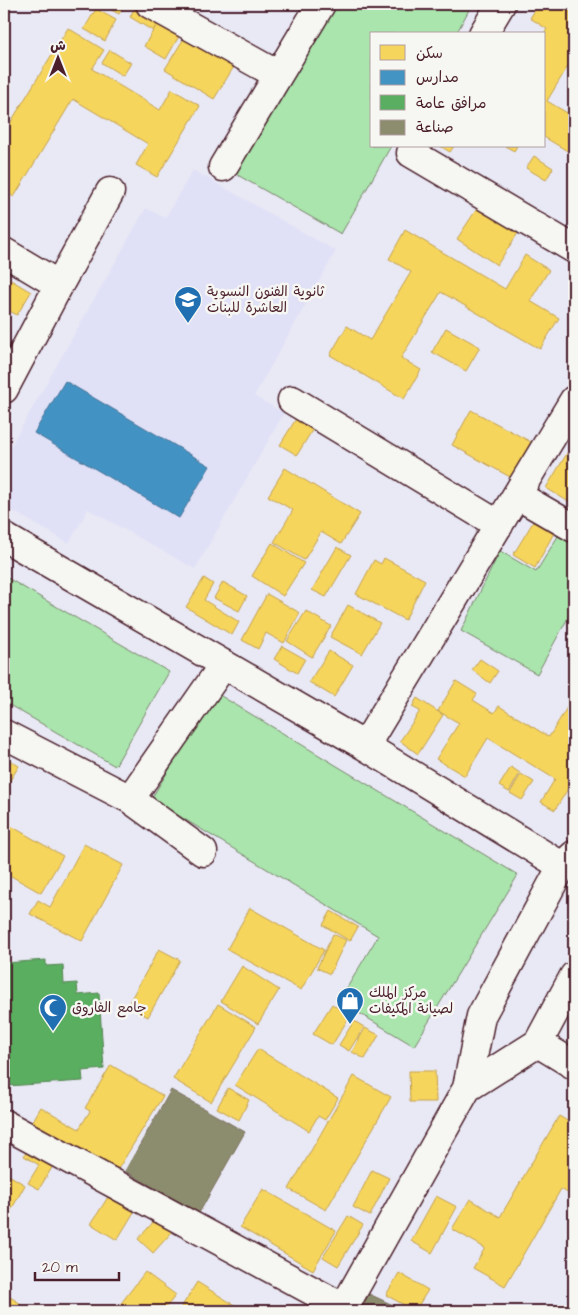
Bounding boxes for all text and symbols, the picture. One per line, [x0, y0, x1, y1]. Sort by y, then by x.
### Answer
north arrow [32, 32, 82, 82]
legend [370, 32, 546, 148]
text: ش [50, 36, 66, 56]
text: سكن [416, 43, 443, 64]
text: مدارس [416, 67, 459, 88]
text: مرافق عامة [416, 93, 486, 114]
text: صناعة [416, 117, 454, 138]
place label: ثانوية الفنون النسوية العاشرة للبنات [207, 282, 325, 318]
school or university icon: ثانوية الفنون النسوية العاشرة للبنات [173, 285, 203, 324]
place label: مركز الملك لصيانة المكيفات [369, 983, 453, 1019]
shop icon: مركز الملك لصيانة المكيفات [335, 986, 365, 1025]
mosque icon: جامع الفاروق [38, 993, 68, 1032]
place label: جامع الفاروق [72, 998, 147, 1018]
scale bar [35, 1250, 119, 1282]
text: 20 m [42, 1257, 78, 1278]

